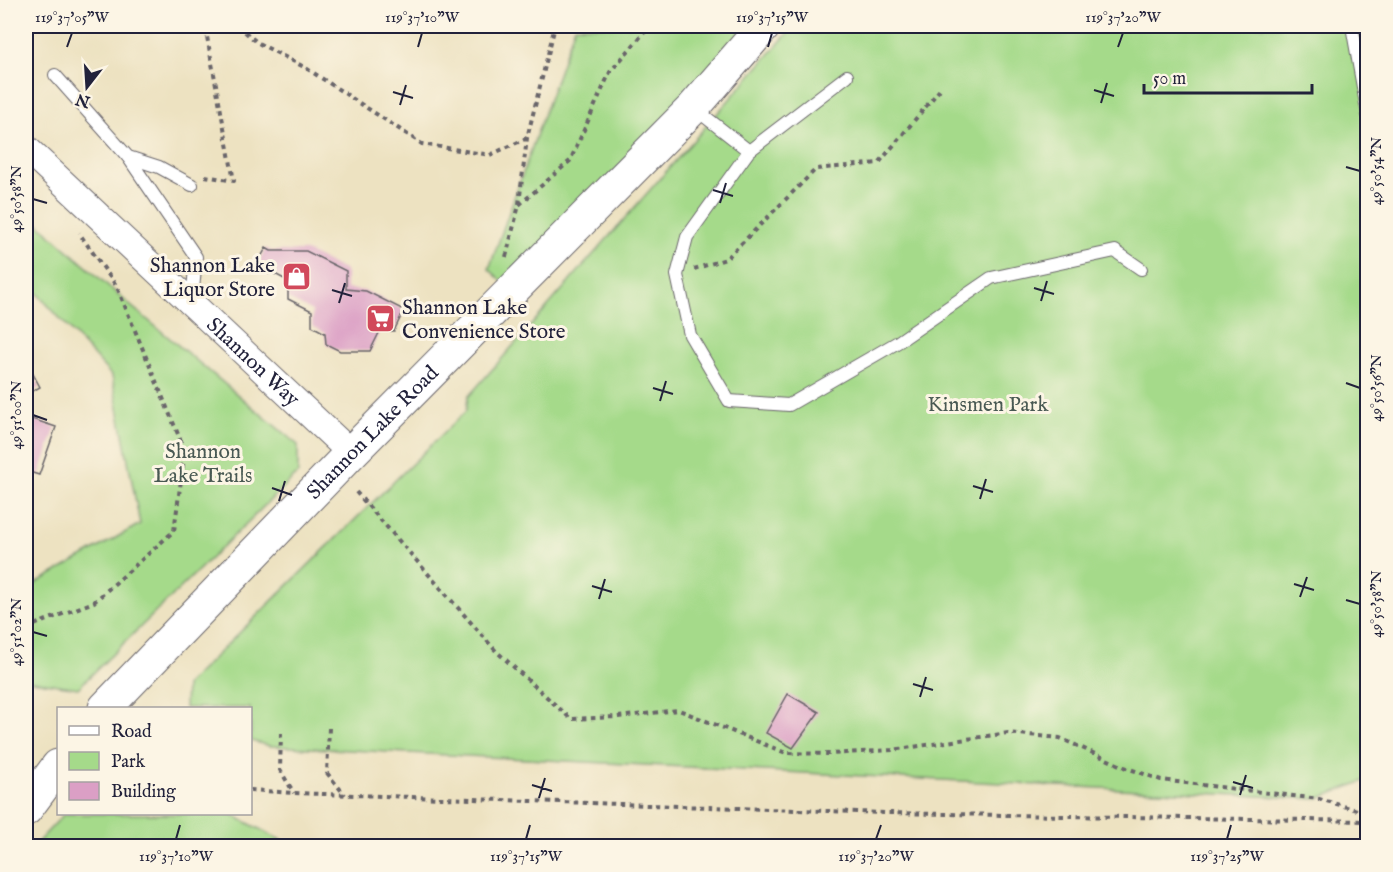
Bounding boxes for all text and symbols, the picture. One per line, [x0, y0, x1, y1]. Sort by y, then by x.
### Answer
text: 119°37'05"W [35, 8, 110, 27]
text: 119°37'10"W [385, 8, 460, 27]
text: 119°37'15"W [736, 8, 809, 27]
text: 119°37'20"W [1085, 8, 1161, 27]
north arrow [57, 57, 117, 117]
scale bar [1144, 57, 1312, 95]
text: 50 m [1153, 68, 1186, 91]
text: N [74, 88, 94, 111]
text: 49°50'54"N [1367, 137, 1386, 205]
text: 49°50'58"N [7, 165, 26, 233]
place label: Shannon Lake Liquor Store [150, 253, 275, 304]
shop icon: Shannon Lake Liquor Store [280, 261, 312, 293]
place label: Shannon Lake Convenience Store [402, 295, 566, 346]
supermarket icon: Shannon Lake Convenience Store [365, 303, 397, 335]
street label: Shannon Way [200, 312, 305, 413]
text: 49°50'56"N [1367, 354, 1386, 422]
street label: Shannon Lake Road [301, 360, 446, 506]
text: 49°51'00"N [7, 380, 26, 449]
park label: Kinsmen Park [928, 392, 1049, 419]
park label: Shannon Lake Trails [154, 439, 252, 490]
text: 49°50'58"N [1367, 570, 1386, 638]
text: 49°51'02"N [7, 598, 26, 666]
legend [57, 707, 252, 815]
text: Road [111, 721, 152, 744]
text: Park [111, 751, 146, 774]
text: Building [111, 781, 176, 804]
text: 119°37'10"W [139, 847, 214, 866]
text: 119°37'15"W [490, 847, 563, 866]
text: 119°37'20"W [838, 847, 914, 866]
text: 119°37'25"W [1190, 847, 1264, 866]

